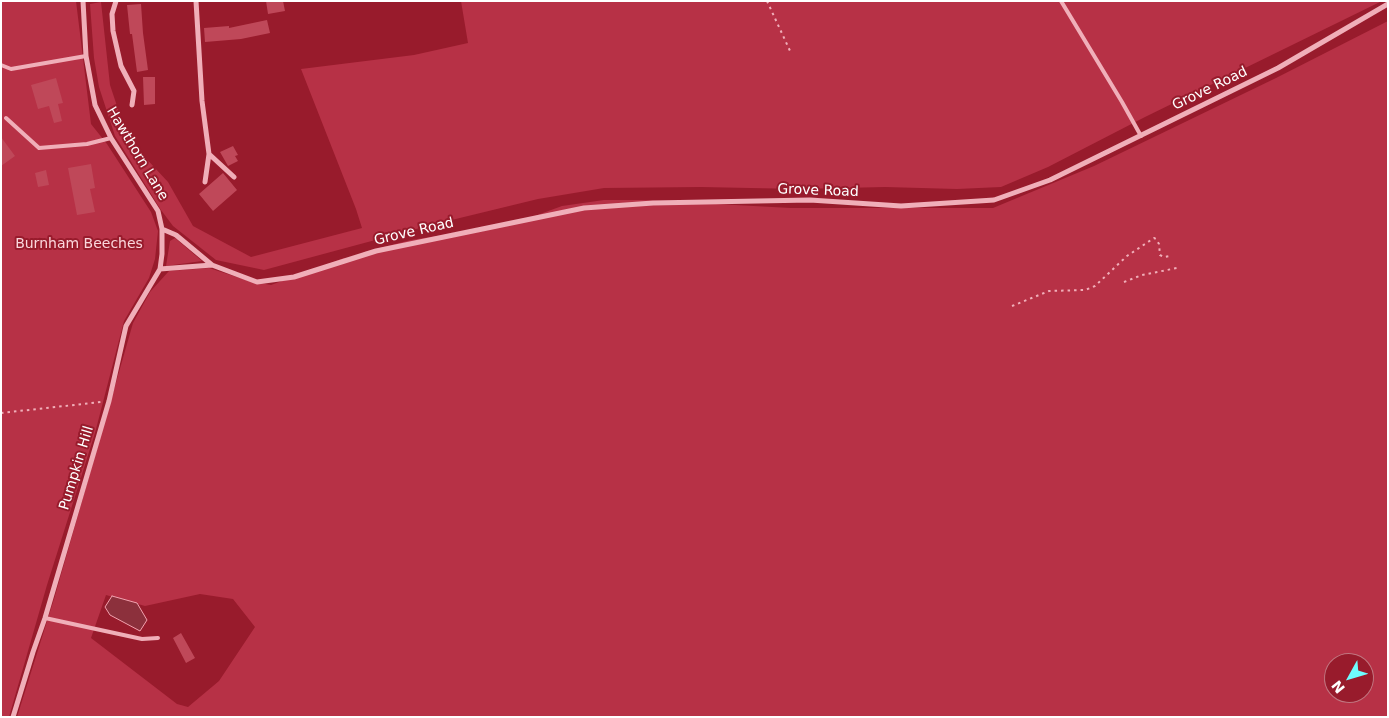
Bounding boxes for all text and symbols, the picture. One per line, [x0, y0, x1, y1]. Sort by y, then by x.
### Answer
street label: Grove Road [1170, 64, 1250, 114]
street label: Hawthorn Lane [102, 104, 172, 204]
street label: Grove Road [777, 181, 859, 201]
street label: Grove Road [372, 215, 456, 249]
park label: Burnham Beeches [15, 236, 143, 252]
street label: Pumpkin Hill [56, 424, 98, 512]
north arrow [1324, 653, 1374, 703]
text: N [1328, 677, 1348, 696]

